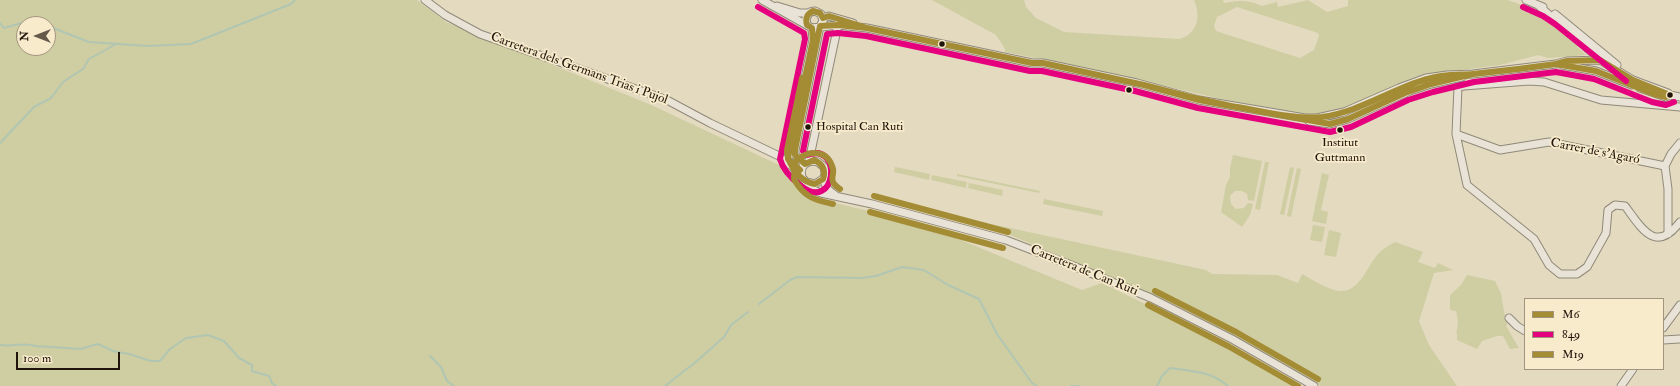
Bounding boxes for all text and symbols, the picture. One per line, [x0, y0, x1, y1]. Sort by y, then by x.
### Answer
north arrow [16, 16, 56, 56]
street label: Carretera dels Germans Trias i Pujol [488, 30, 670, 108]
text: N [18, 31, 31, 41]
unlabelled marker [937, 39, 947, 49]
unlabelled marker [1124, 85, 1134, 95]
unlabelled marker [1665, 90, 1675, 100]
place label: Hospital Can Ruti [816, 120, 903, 134]
marker: Hospital Can Ruti [803, 122, 813, 132]
marker: Institut Guttmann [1335, 125, 1345, 135]
place label: Institut Guttmann [1315, 136, 1365, 164]
street label: Carrer de s'Agaró [1549, 136, 1641, 168]
street label: Carretera de Can Ruti [1028, 242, 1140, 300]
legend [1524, 298, 1664, 370]
text: M6 [1562, 307, 1580, 322]
text: 849 [1562, 327, 1580, 342]
scale bar [18, 344, 122, 370]
text: M19 [1562, 347, 1584, 362]
text: 100 m [23, 351, 51, 366]

